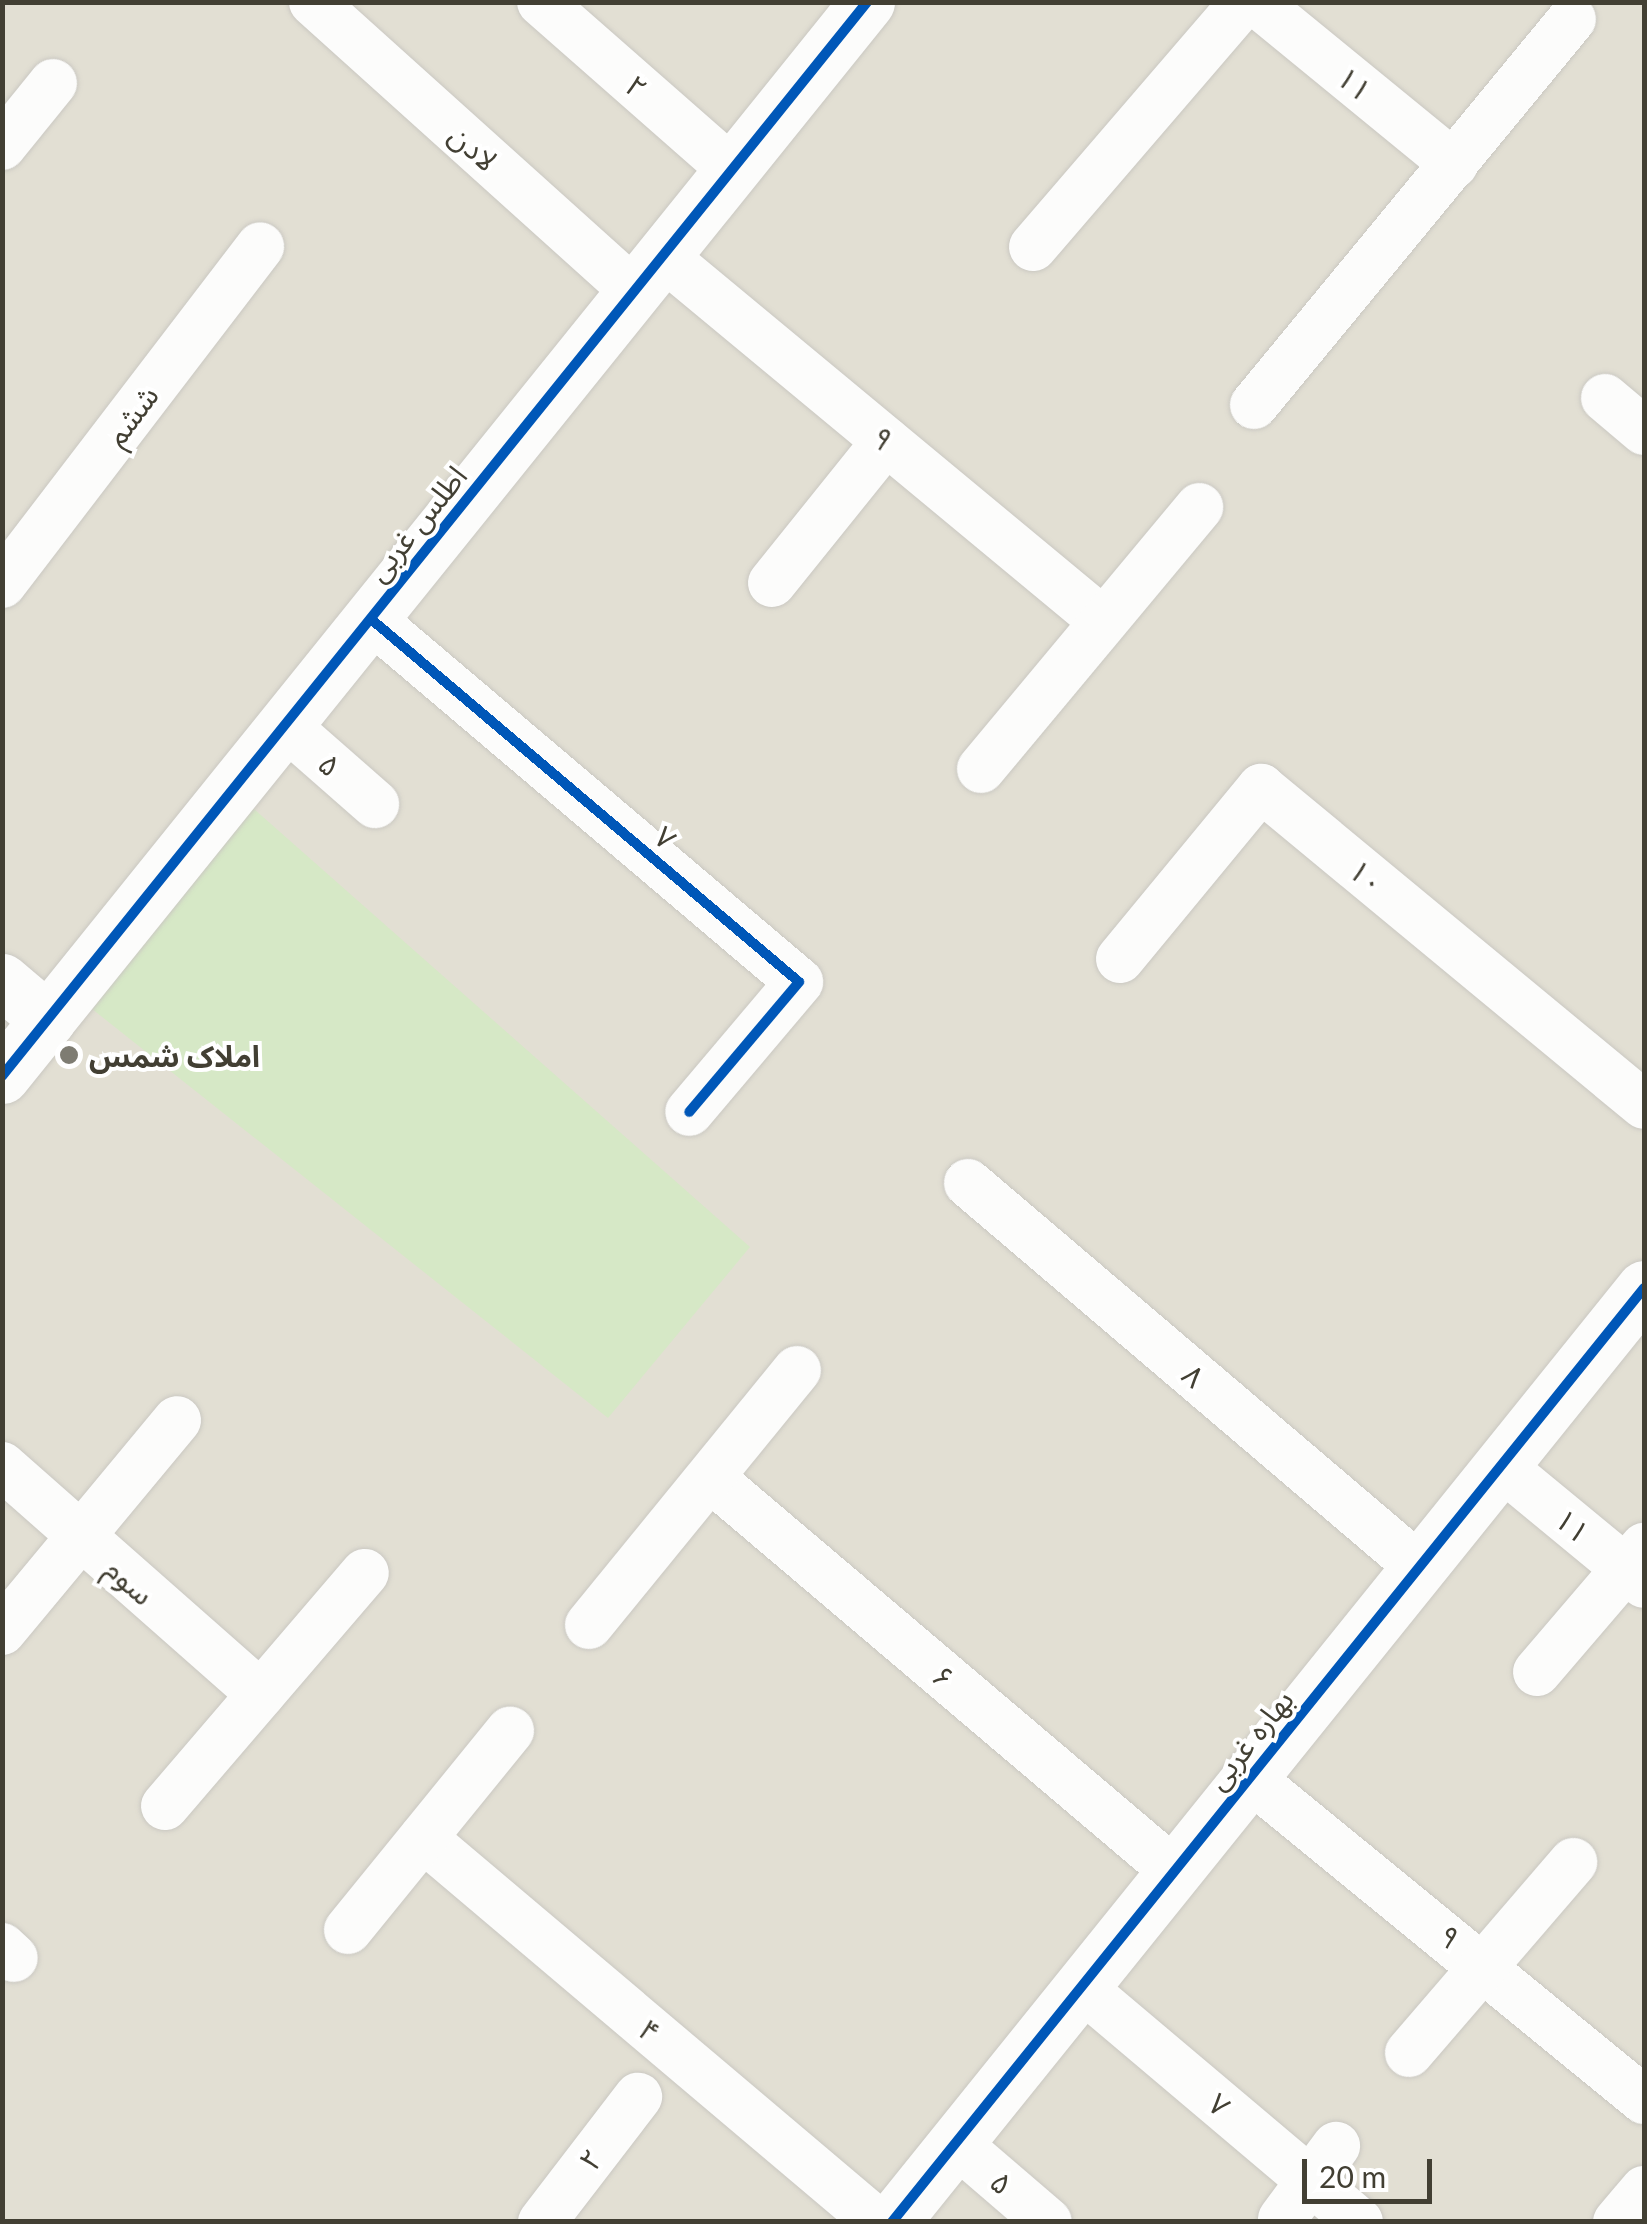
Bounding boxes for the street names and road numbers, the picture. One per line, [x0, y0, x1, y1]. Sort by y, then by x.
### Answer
street label: ۱۱ [1330, 58, 1380, 108]
street label: ۲ [619, 67, 655, 105]
street label: لادن [443, 116, 505, 178]
street label: ششم [97, 378, 165, 452]
street label: ۹ [865, 419, 901, 457]
street label: اطلس غربی [358, 458, 474, 588]
street label: ۵ [312, 745, 348, 783]
street label: ۷ [648, 818, 684, 856]
street label: ۱۰ [1342, 851, 1392, 901]
street label: ۸ [1176, 1356, 1212, 1394]
street label: ۱۱ [1548, 1500, 1598, 1550]
street label: سوم [98, 1550, 162, 1612]
street label: ۶ [926, 1657, 962, 1695]
street label: بهاره غربی [1198, 1682, 1300, 1796]
street label: ۹ [1432, 1917, 1468, 1955]
street label: ۴ [632, 2011, 668, 2049]
street label: ۷ [1202, 2085, 1238, 2123]
street label: ۲ [571, 2141, 609, 2177]
street label: ۵ [984, 2163, 1020, 2201]

